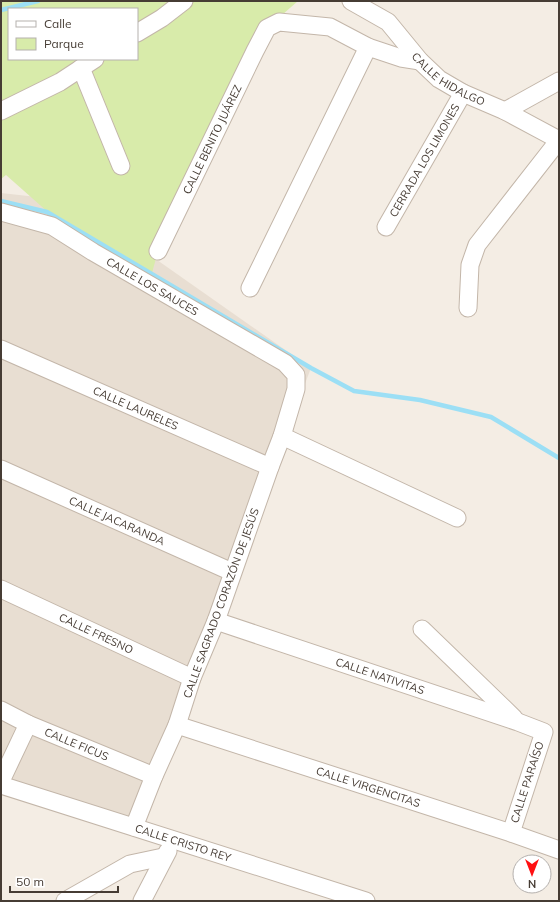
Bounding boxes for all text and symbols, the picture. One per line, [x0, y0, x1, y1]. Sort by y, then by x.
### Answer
legend [8, 8, 138, 60]
text: Calle [44, 16, 71, 31]
text: Parque [44, 36, 84, 51]
street label: CALLE HIDALGO [409, 49, 487, 109]
street label: CALLE BENITO JUÁREZ [180, 82, 245, 196]
street label: CERRADA LOS LIMONES [386, 101, 462, 219]
street label: CALLE LOS SAUCES [104, 254, 201, 319]
street label: CALLE LAURELES [91, 383, 181, 433]
street label: CALLE JACARANDA [67, 493, 167, 548]
street label: CALLE SAGRADO CORAZÓN DE JESÚS [180, 506, 262, 700]
street label: CALLE FRESNO [57, 610, 136, 657]
street label: CALLE NATIVITAS [334, 654, 427, 697]
street label: CALLE FICUS [42, 725, 111, 764]
street label: CALLE PARAÍSO [507, 739, 547, 825]
street label: CALLE VIRGENCITAS [314, 763, 422, 810]
street label: CALLE CRISTO REY [133, 821, 233, 865]
north arrow [512, 854, 552, 894]
scale bar [10, 868, 118, 894]
text: 50 m [16, 874, 44, 889]
text: N [528, 877, 536, 891]

